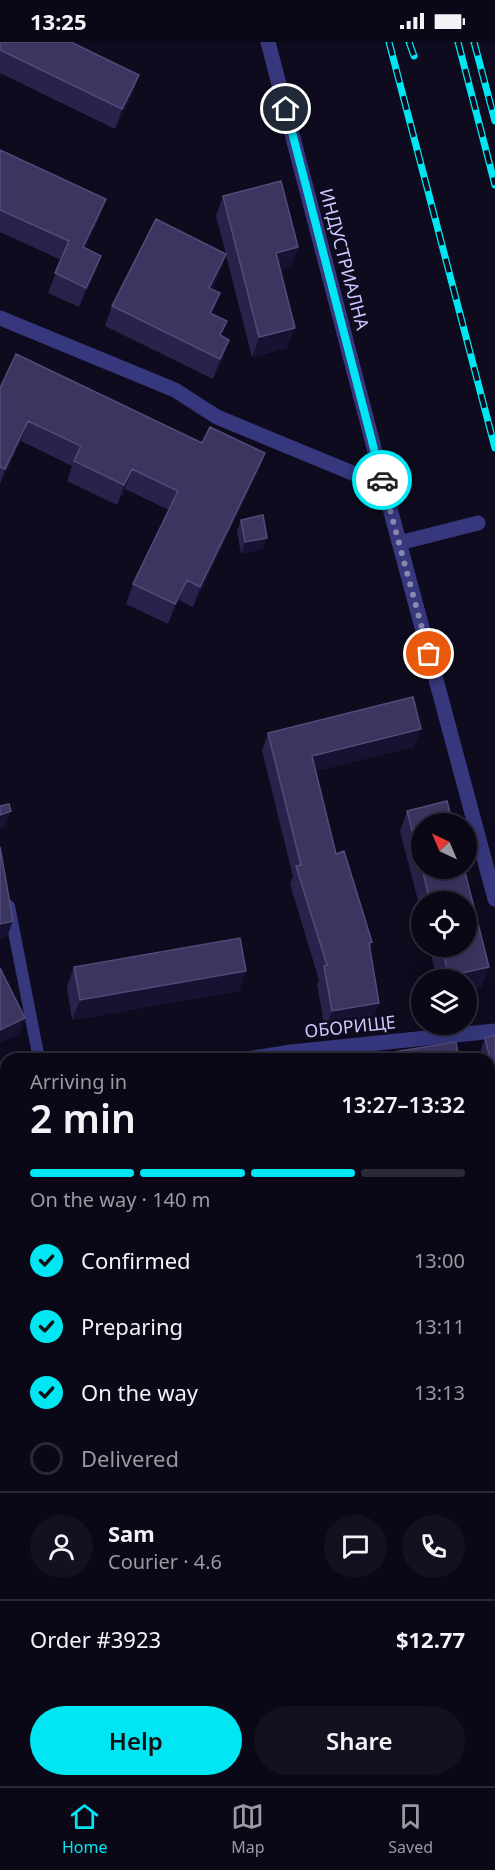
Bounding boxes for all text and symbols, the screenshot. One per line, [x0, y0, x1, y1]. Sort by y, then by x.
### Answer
text: 13:25 [30, 6, 87, 36]
pin [260, 83, 311, 134]
icon: home [269, 92, 302, 125]
street label: ИНДУСТРИАЛНА [315, 186, 376, 333]
courier [352, 450, 412, 510]
icon: car [366, 464, 399, 497]
pin [403, 628, 454, 679]
icon: bag [412, 637, 445, 670]
north arrow [411, 813, 477, 879]
map controls [411, 813, 477, 1035]
button: locate [411, 891, 477, 957]
button: layers [411, 969, 477, 1035]
street label: ОБОРИЩЕ [303, 1009, 397, 1043]
text: Arriving in [30, 1068, 127, 1095]
text: 13:27–13:32 [341, 1089, 465, 1119]
text: 2 min [30, 1091, 136, 1144]
text: On the way · 140 m [30, 1186, 210, 1213]
icon: check [30, 1244, 63, 1277]
text: Confirmed [81, 1245, 191, 1275]
text: 13:00 [414, 1247, 465, 1274]
icon: check [30, 1310, 63, 1343]
text: Preparing [81, 1311, 183, 1341]
text: 13:11 [414, 1313, 465, 1340]
icon: check [30, 1376, 63, 1409]
text: On the way [81, 1377, 198, 1407]
text: 13:13 [414, 1379, 465, 1406]
text: Delivered [81, 1443, 179, 1473]
button: person [30, 1515, 93, 1578]
button: chat [324, 1515, 387, 1578]
button: phone [402, 1515, 465, 1578]
text: Sam [108, 1518, 155, 1548]
text: Courier · 4.6 [108, 1548, 222, 1575]
text: Order #3923 [30, 1624, 161, 1654]
text: $12.77 [396, 1624, 465, 1654]
button: Help [30, 1706, 242, 1775]
button: Share [254, 1706, 465, 1775]
tab: Home [62, 1800, 107, 1858]
tab: Map [231, 1800, 265, 1858]
tab: Saved [388, 1800, 433, 1858]

